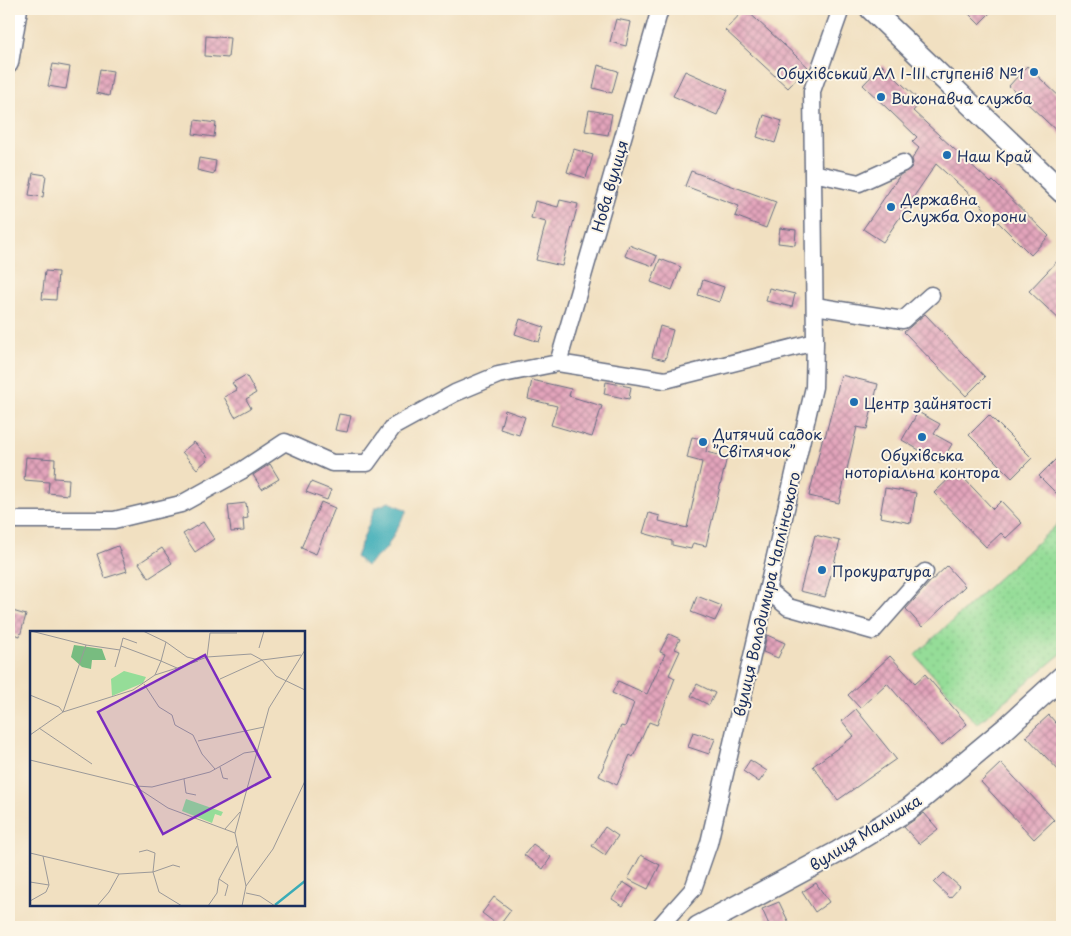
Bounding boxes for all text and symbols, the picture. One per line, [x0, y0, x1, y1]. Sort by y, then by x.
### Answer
place label: Обухівський АЛ І-ІІІ ступенів №1 [776, 61, 1024, 84]
marker: Обухівський АЛ І-ІІІ ступенів №1 [1028, 66, 1040, 78]
place label: Виконавча служба [891, 86, 1033, 109]
marker: Виконавча служба [875, 91, 887, 103]
street label: Нова вулиця [585, 137, 633, 235]
place label: Наш Край [957, 144, 1032, 167]
marker: Наш Край [941, 149, 953, 161]
place label: Державна Служба Охорони [900, 187, 1027, 227]
marker: Державна Служба Охорони [885, 201, 897, 213]
place label: Центр зайнятості [864, 391, 992, 414]
marker: Центр зайнятості [848, 396, 860, 408]
place label: Дитячий садок ”Світлячок” [712, 422, 822, 462]
marker: Обухівська ноторіальна контора [916, 431, 928, 443]
marker: Дитячий садок ”Світлячок” [697, 436, 709, 448]
place label: Обухівська ноторіальна контора [844, 443, 1000, 483]
street label: вулиця Володимира Чаплінського [727, 469, 805, 719]
place label: Прокуратура [832, 559, 932, 582]
marker: Прокуратура [816, 564, 828, 576]
inset map [30, 631, 305, 906]
street label: вулиця Малишка [804, 788, 926, 876]

